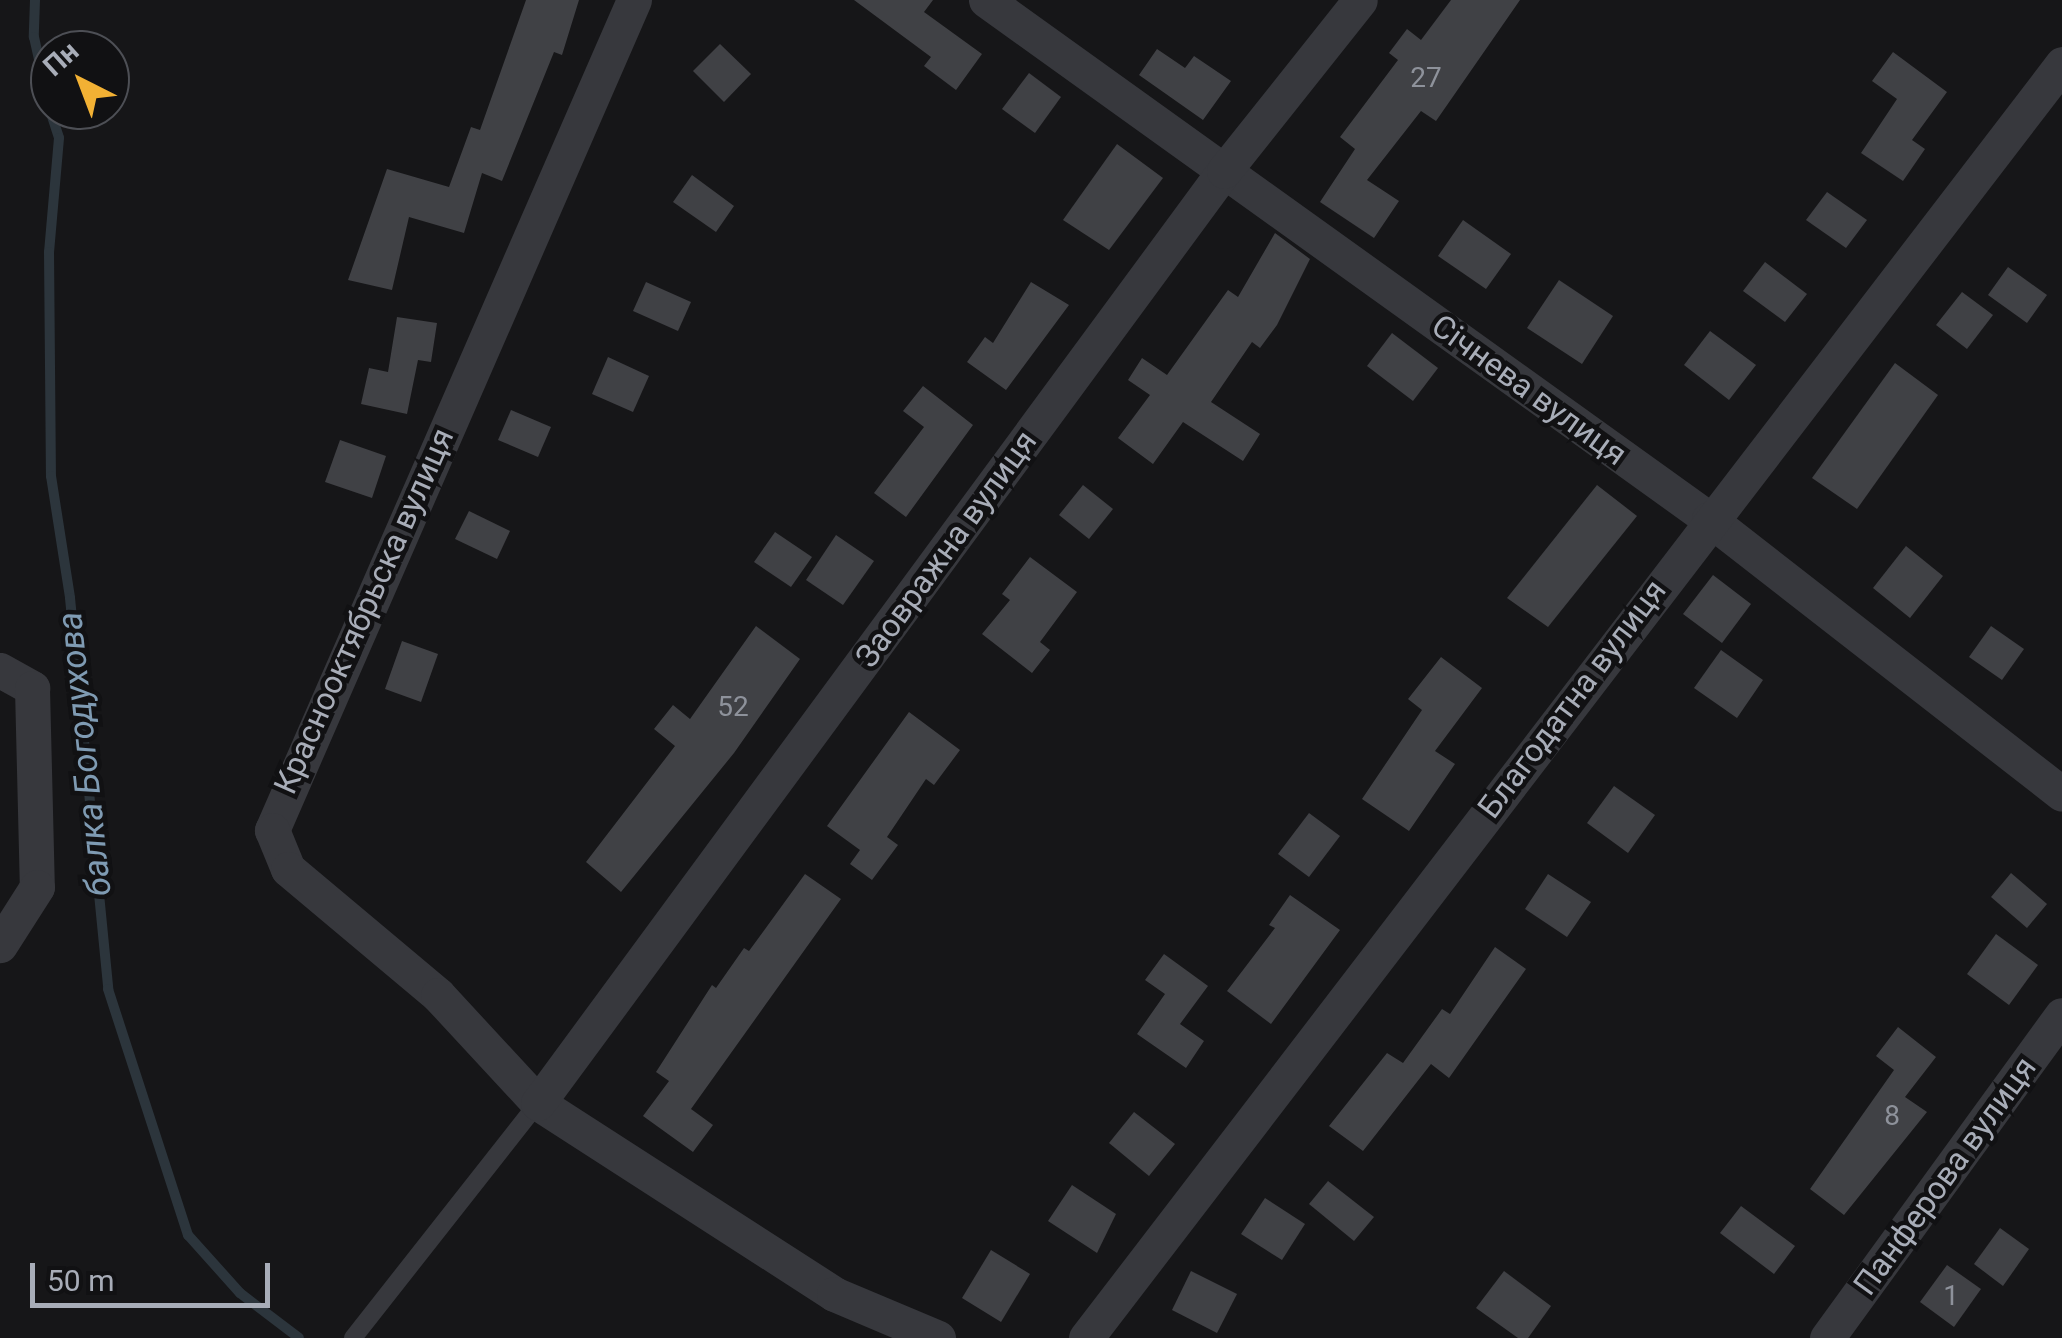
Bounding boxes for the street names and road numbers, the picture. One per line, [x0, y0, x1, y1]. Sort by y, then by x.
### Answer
street label: Січнева вулиця [1424, 306, 1634, 474]
street label: Краснооктябрьска вулиця [266, 422, 462, 800]
street label: Заовражна вулиця [847, 423, 1045, 675]
street label: Благодатна вулиця [1470, 572, 1674, 826]
street label: Панферова вулиця [1846, 1049, 2044, 1303]

